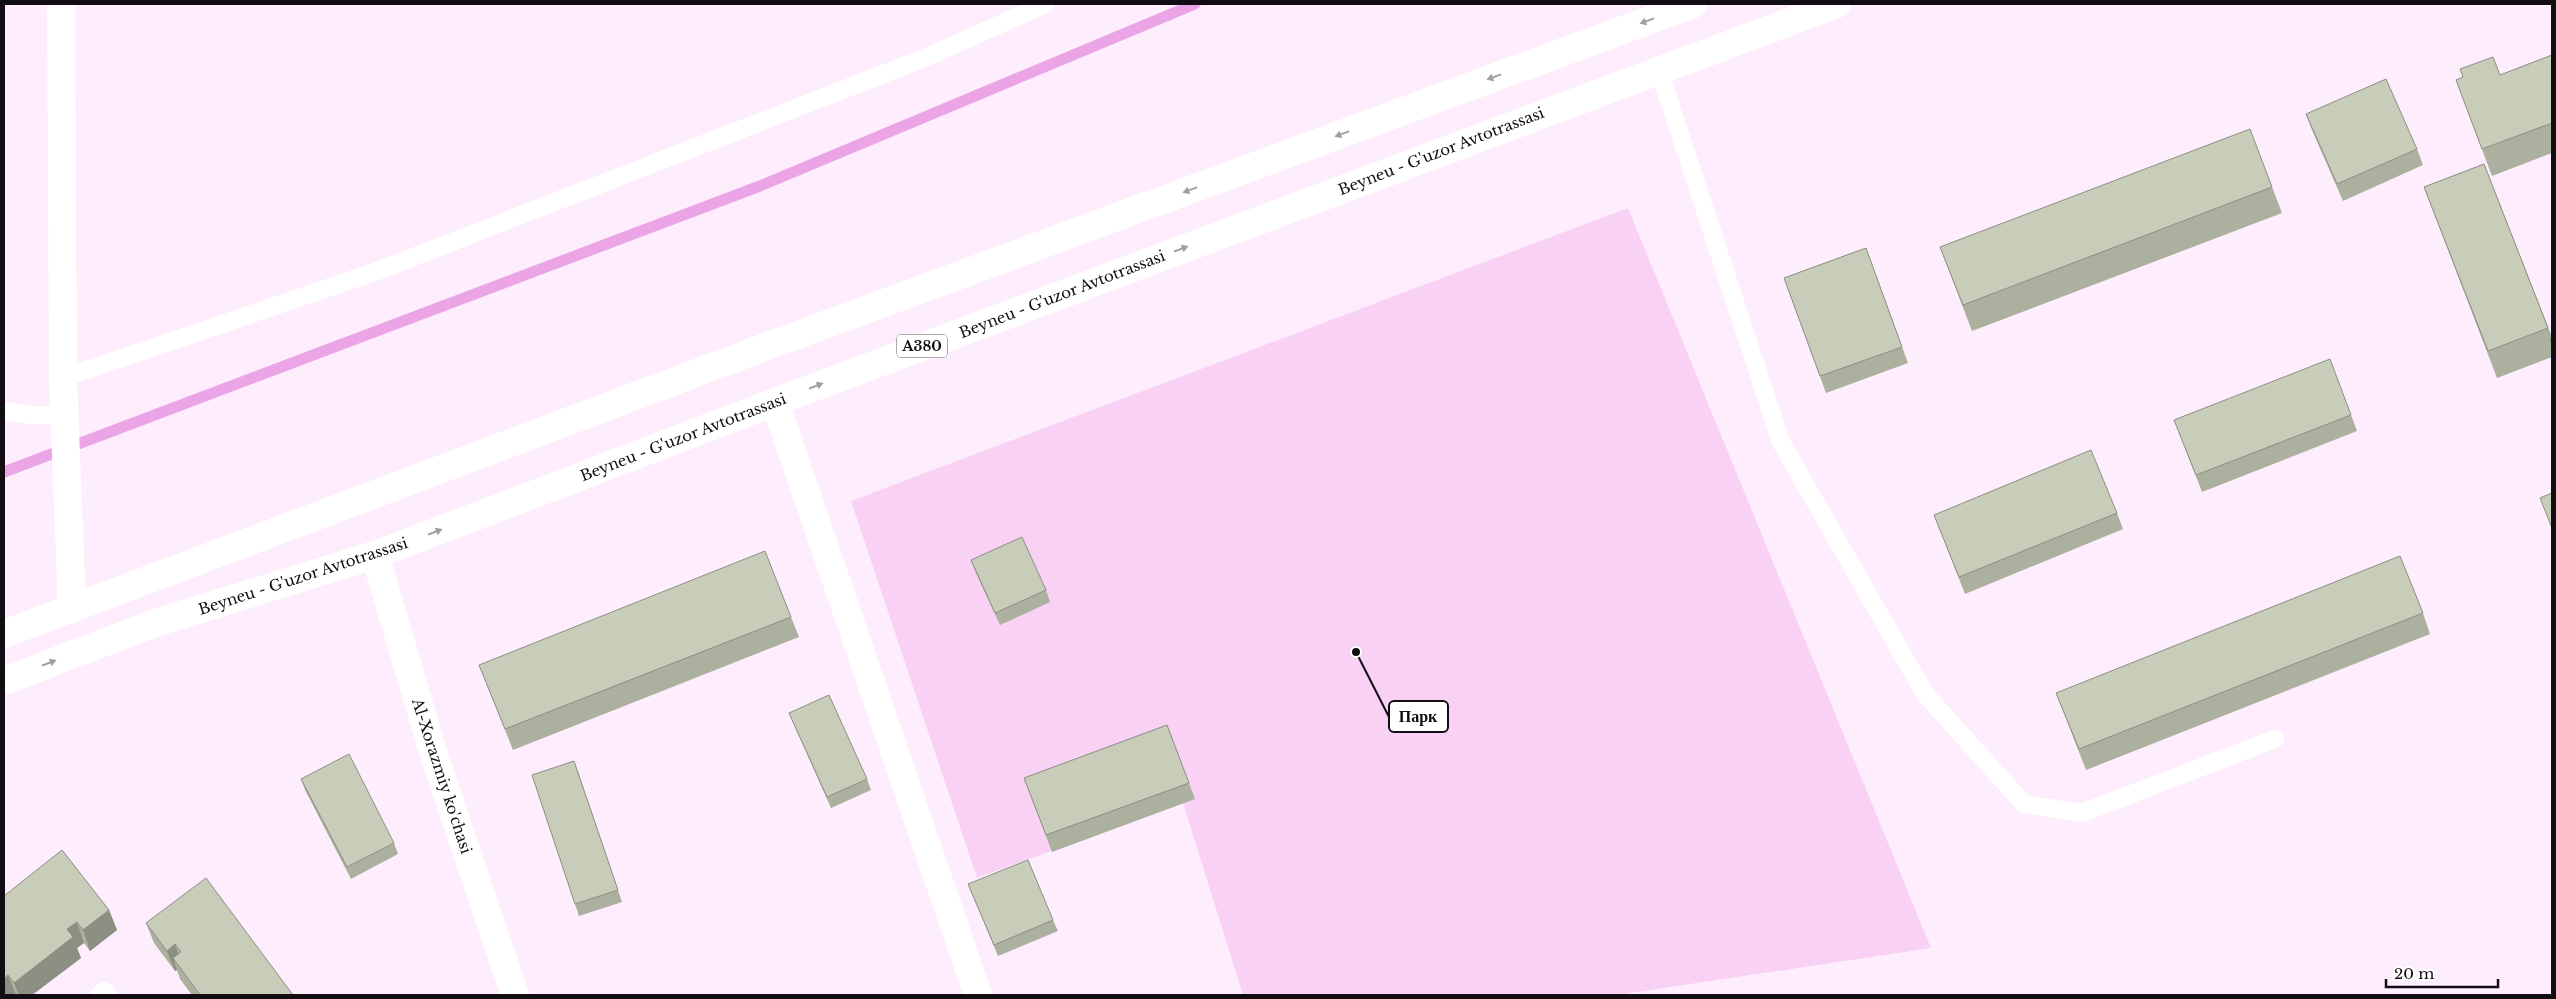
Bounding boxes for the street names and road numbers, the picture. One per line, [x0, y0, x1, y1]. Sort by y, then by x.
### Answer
street label: Beyneu - G'uzor Avtotrassasi [1335, 103, 1547, 199]
street label: Beyneu - G'uzor Avtotrassasi [956, 246, 1168, 342]
road number: A380 [897, 334, 947, 358]
street label: Beyneu - G'uzor Avtotrassasi [577, 389, 789, 485]
street label: Beyneu - G'uzor Avtotrassasi [196, 533, 410, 619]
street label: Al-Xorazmiy ko'chasi [408, 695, 476, 856]

